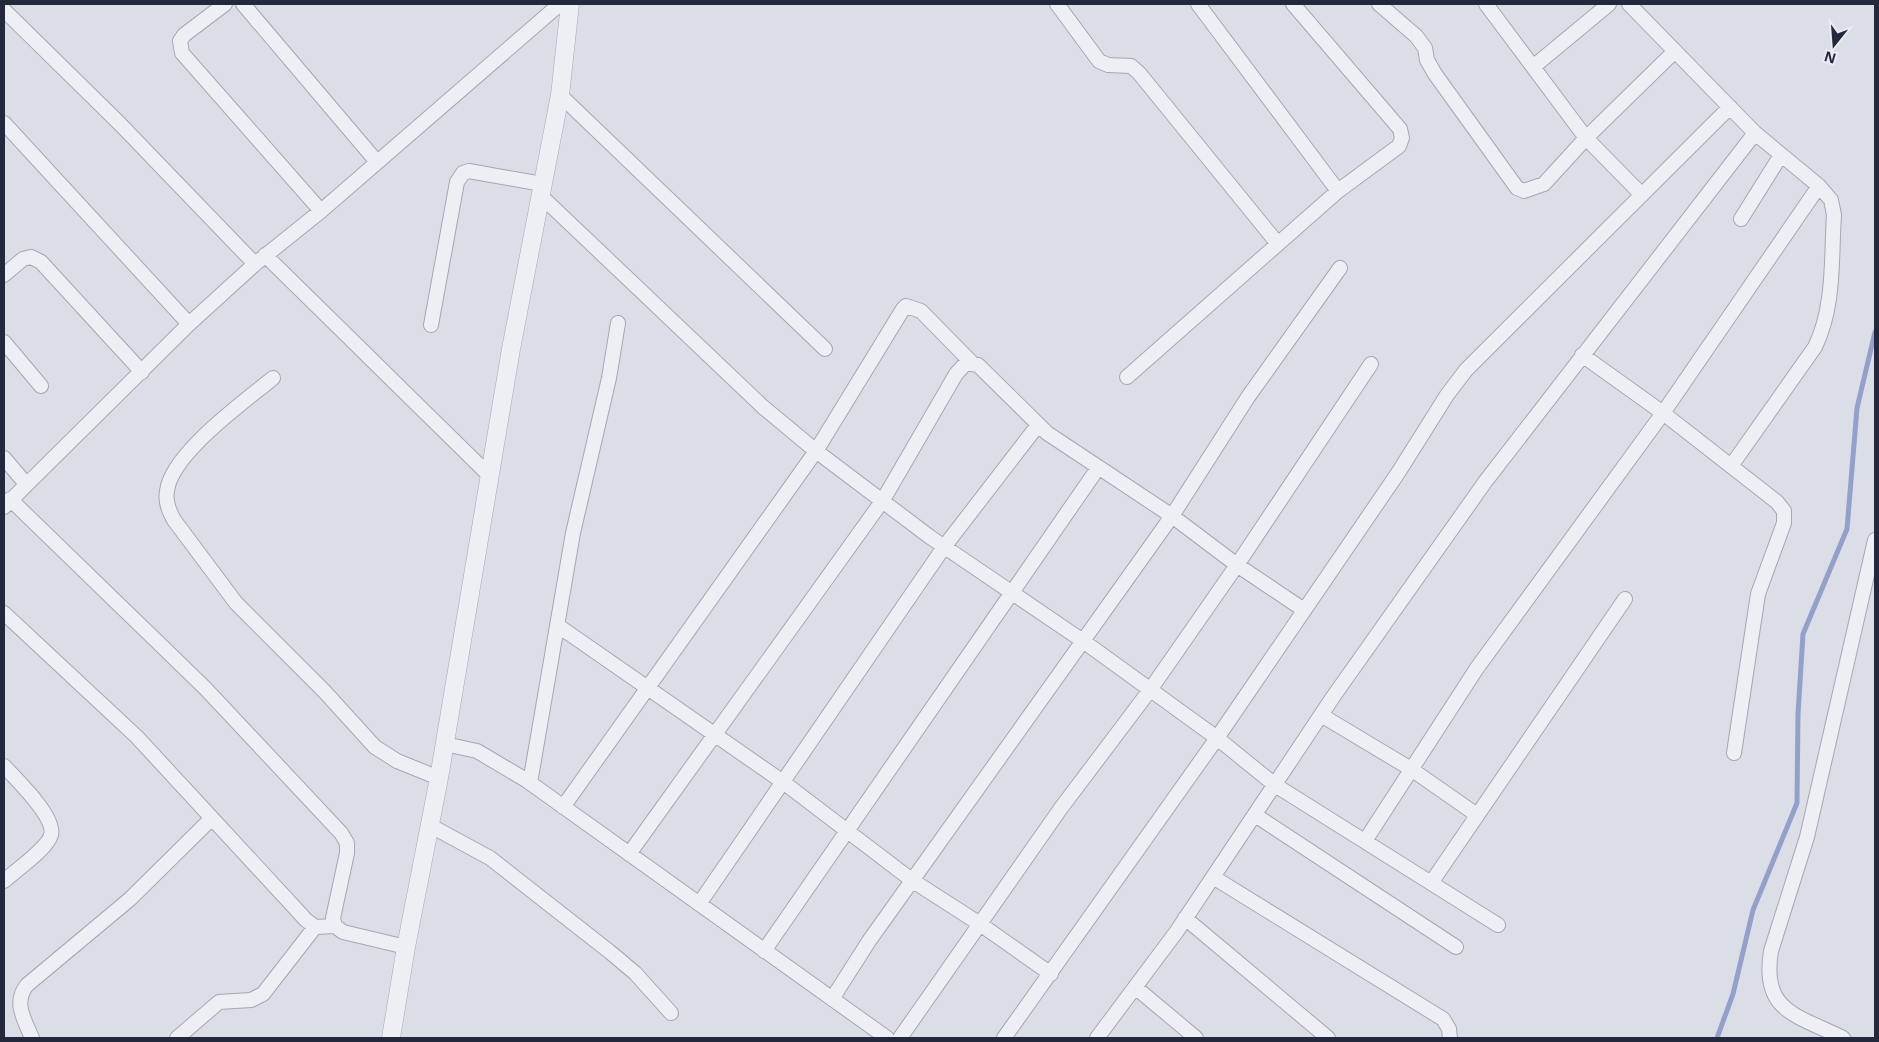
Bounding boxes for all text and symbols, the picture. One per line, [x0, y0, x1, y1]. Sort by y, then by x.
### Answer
north arrow [1809, 20, 1859, 70]
text: N [1822, 47, 1838, 69]

